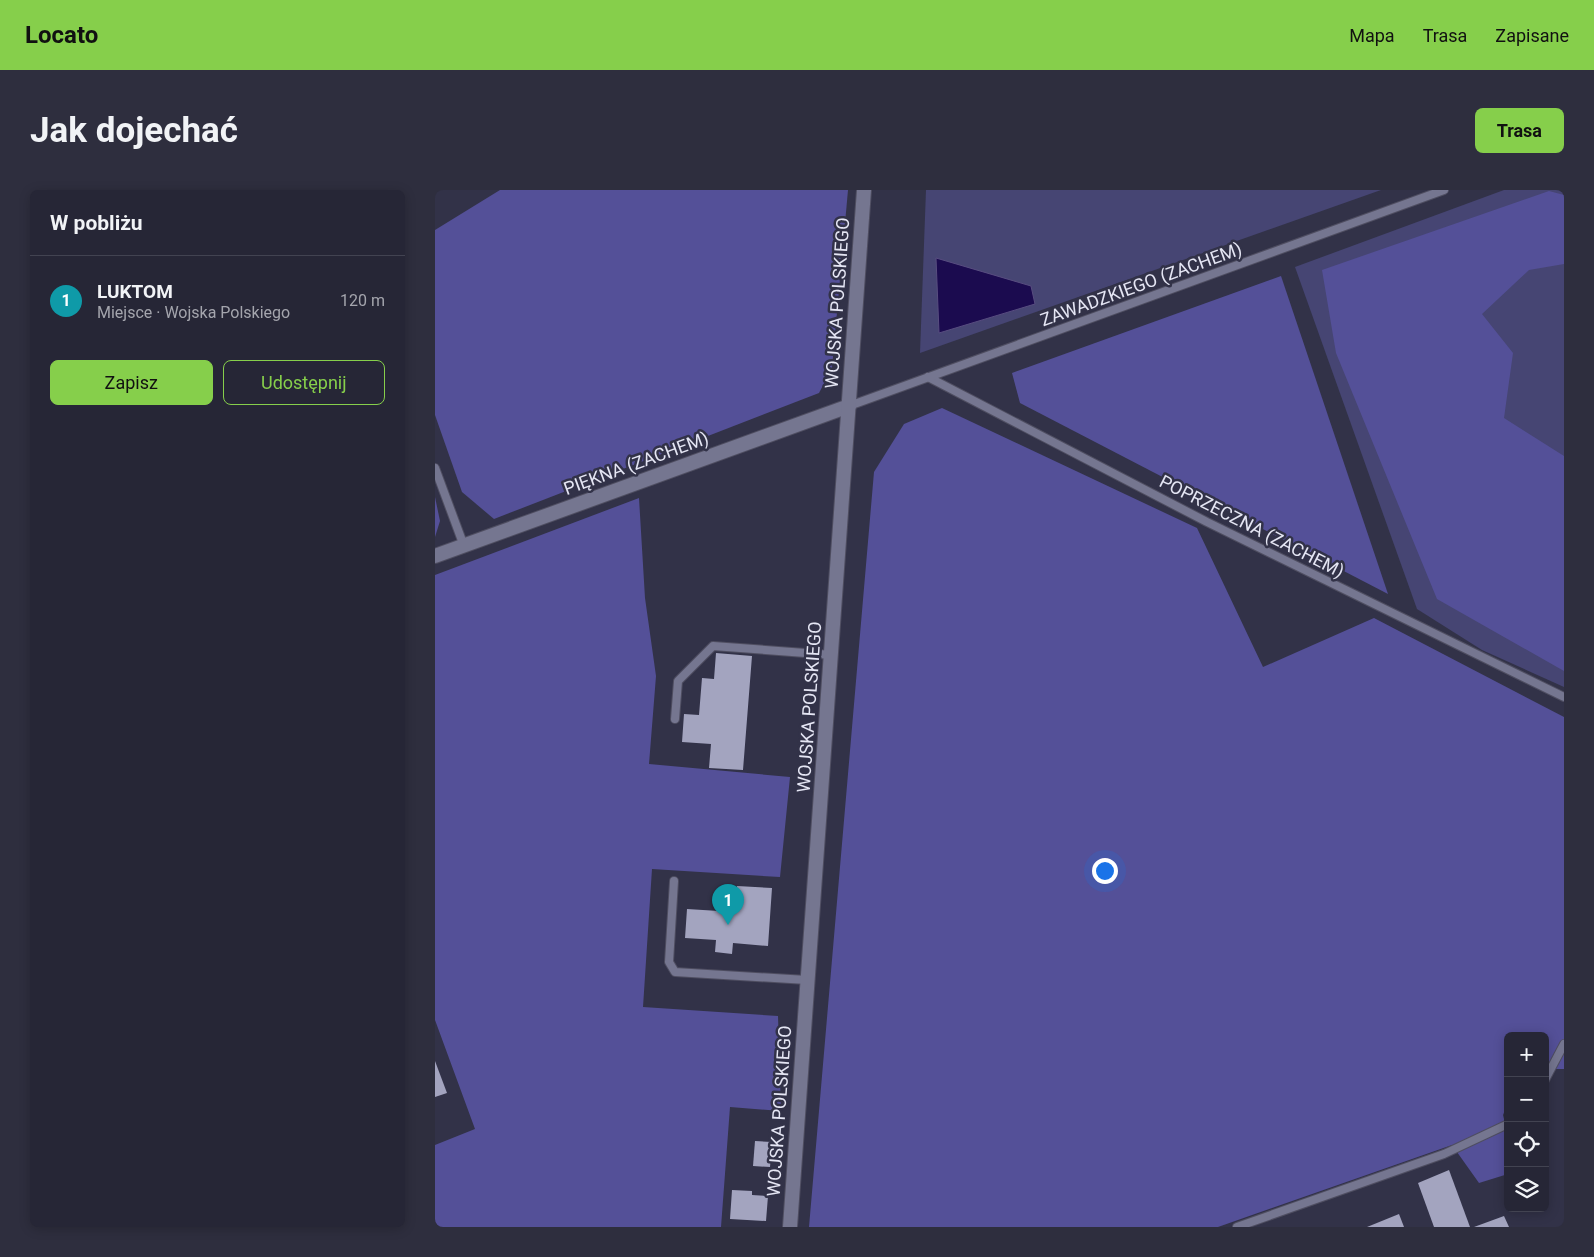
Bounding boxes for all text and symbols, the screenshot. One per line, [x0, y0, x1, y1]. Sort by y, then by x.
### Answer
text: Locato [25, 21, 98, 49]
text: Mapa [1349, 25, 1395, 46]
text: Trasa [1423, 25, 1467, 46]
text: Zapisane [1495, 25, 1569, 46]
button: Trasa [1475, 108, 1564, 153]
text: Jak dojechać [30, 110, 238, 151]
text: W pobliżu [50, 211, 143, 235]
street label: WOJSKA POLSKIEGO [821, 217, 853, 389]
street label: ZAWADZKIEGO (ZACHEM) [1037, 238, 1245, 331]
text: LUKTOM [97, 280, 173, 303]
text: 1 [61, 291, 71, 310]
text: 120 m [340, 291, 385, 310]
text: Miejsce · Wojska Polskiego [97, 303, 290, 322]
button: Zapisz [50, 360, 213, 405]
button: Udostępnij [223, 360, 385, 405]
street label: PIĘKNA (ZACHEM) [561, 427, 712, 500]
street label: POPRZECZNA (ZACHEM) [1156, 470, 1348, 583]
street label: WOJSKA POLSKIEGO [793, 621, 825, 793]
your location [1092, 858, 1118, 884]
pin: 1 [712, 884, 744, 925]
street label: WOJSKA POLSKIEGO [763, 1025, 795, 1197]
map controls [1504, 1032, 1549, 1212]
button: + [1504, 1032, 1549, 1077]
button: − [1504, 1077, 1549, 1122]
button: locate [1504, 1122, 1549, 1167]
button: layers [1504, 1167, 1549, 1212]

